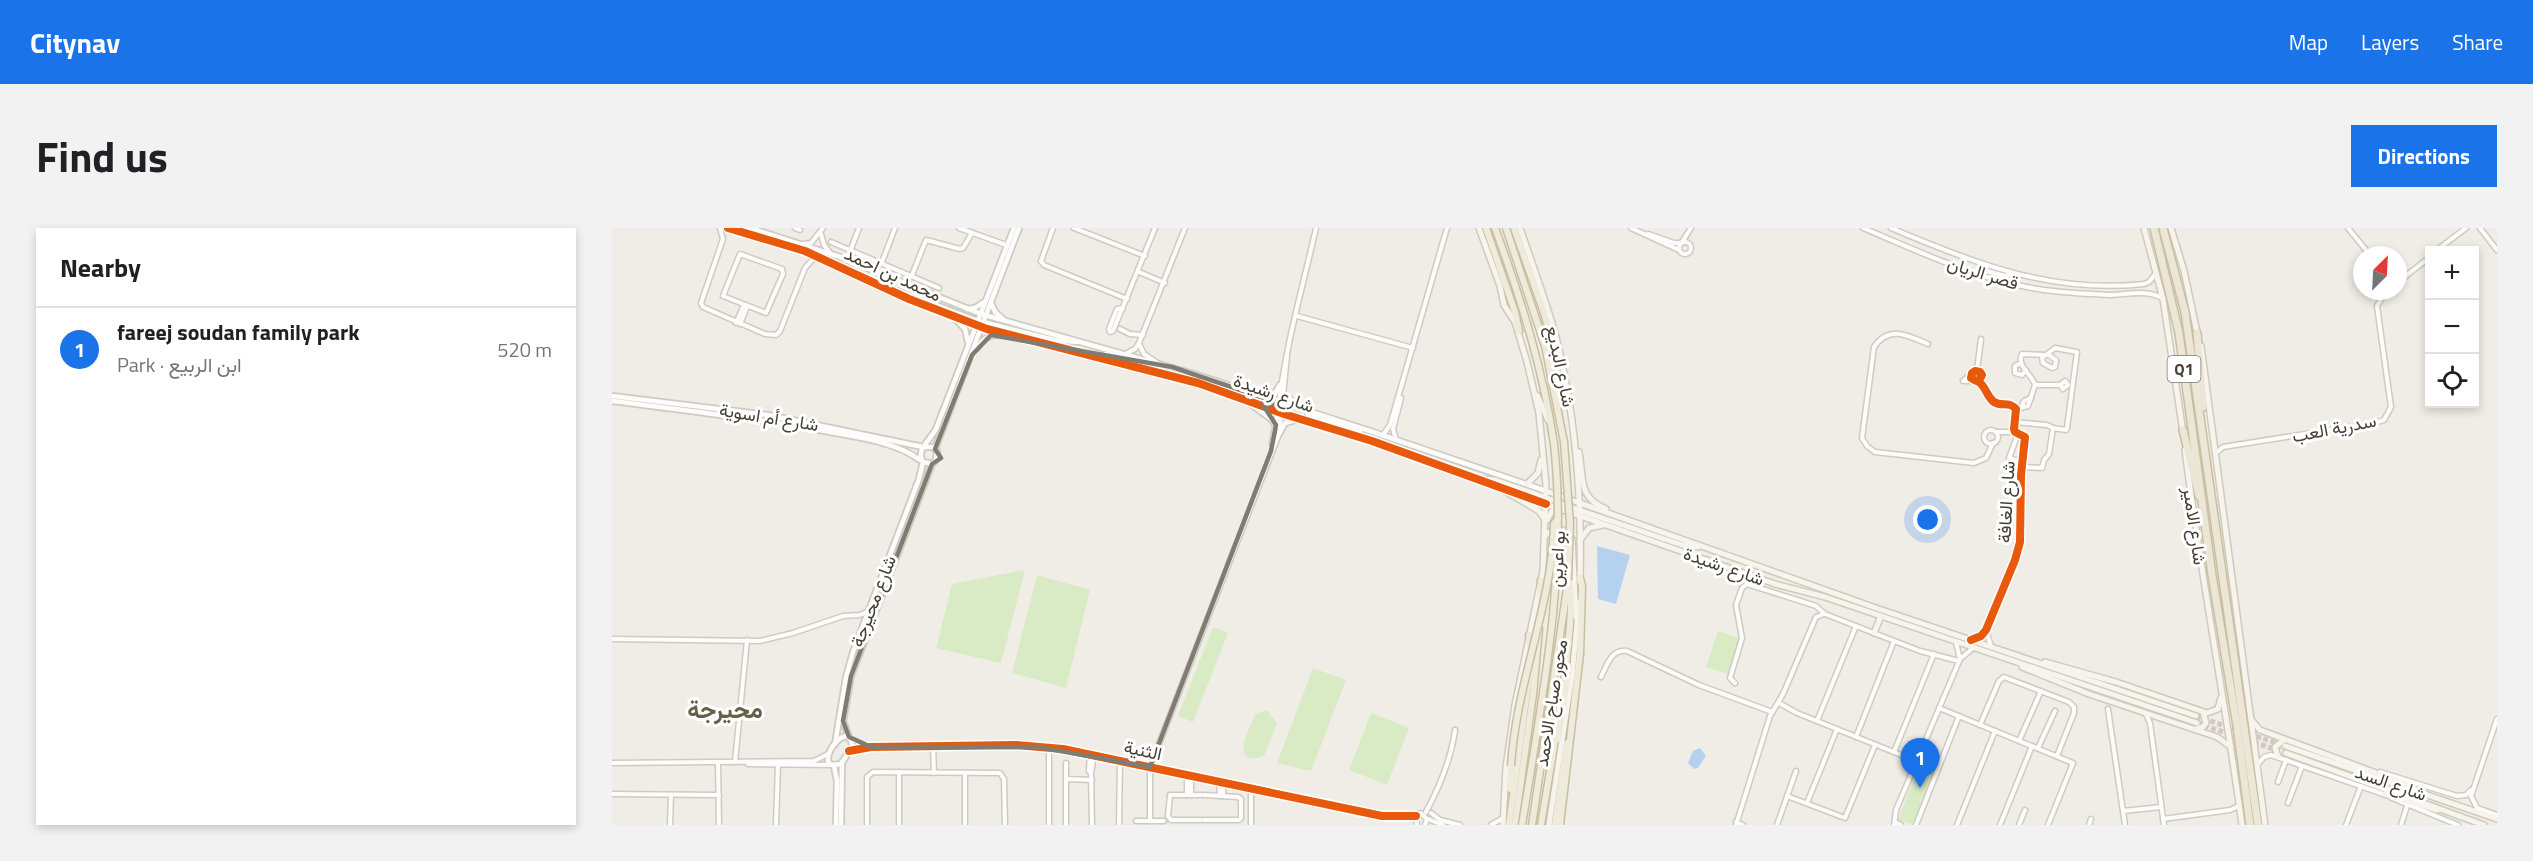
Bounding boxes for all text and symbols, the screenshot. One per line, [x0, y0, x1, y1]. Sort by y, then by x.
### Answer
text: Citynav [30, 21, 120, 64]
text: Map [2289, 26, 2328, 58]
text: Layers [2361, 26, 2419, 58]
text: Share [2452, 26, 2503, 58]
text: Find us [36, 124, 168, 188]
button: Directions [2351, 125, 2497, 187]
street label: محمد بن احمد [840, 240, 946, 308]
north arrow [2353, 246, 2407, 300]
map controls [2425, 246, 2479, 408]
button: + [2425, 246, 2479, 300]
text: Nearby [60, 248, 141, 287]
street label: قصر الريان [1944, 249, 2022, 297]
button: − [2425, 300, 2479, 354]
text: fareej soudan family park [117, 315, 360, 349]
street label: شارع البديع [1539, 323, 1583, 409]
text: 1 [74, 334, 85, 365]
text: 520 m [497, 334, 552, 365]
text: Park · ابن الربيع [117, 349, 242, 380]
button: locate [2425, 354, 2479, 408]
road number: Q1 [2168, 356, 2200, 382]
street label: شارع رشيدة [1230, 367, 1318, 419]
street label: شارع أم اسوية [717, 396, 821, 438]
street label: سدرية العب [2290, 407, 2378, 449]
street label: شارع الغافة [1990, 460, 2022, 544]
street label: شارع الامير [2176, 484, 2214, 567]
your location [1913, 505, 1942, 534]
street label: بو اعرين [1542, 530, 1572, 588]
street label: شارع رشيدة [1680, 540, 1768, 592]
street label: شارع محيرجة [843, 551, 903, 651]
street label: محور صباح الاحمد [1528, 637, 1574, 769]
district label: محيرجة [687, 691, 763, 727]
street label: الثنية [1122, 733, 1164, 767]
pin: 1 [1900, 738, 1940, 788]
street label: شارع السد [2351, 758, 2431, 808]

